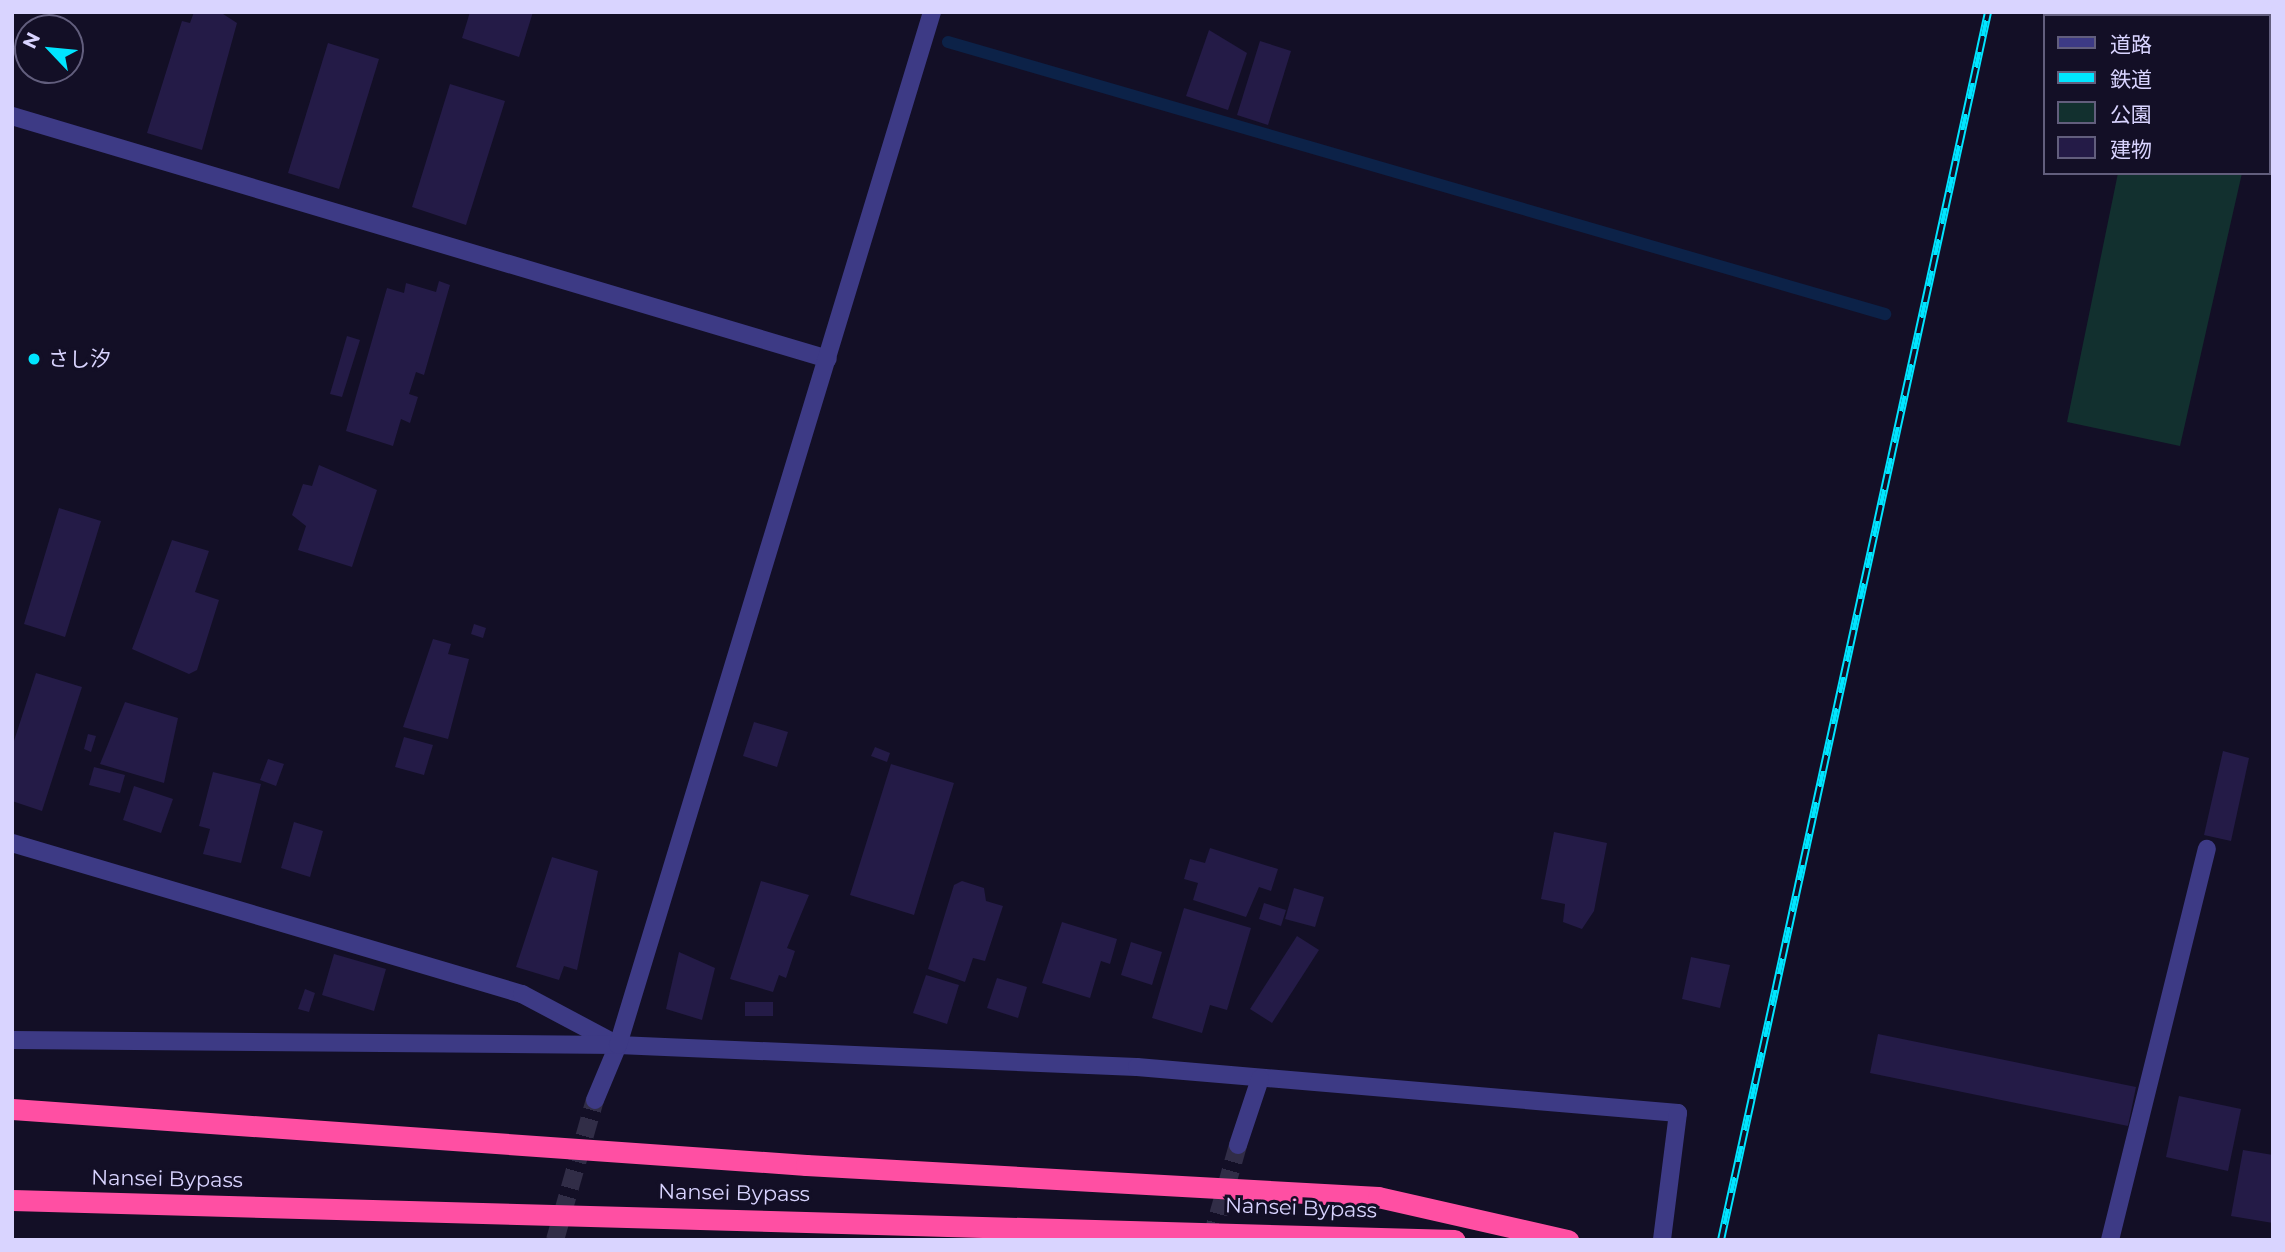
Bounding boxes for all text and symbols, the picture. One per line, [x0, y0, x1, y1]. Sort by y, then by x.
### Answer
north arrow [14, 14, 84, 84]
legend [2044, 14, 2271, 175]
text: N [18, 29, 45, 52]
text: 道路 [2110, 32, 2152, 57]
text: 鉄道 [2110, 67, 2152, 92]
text: 公園 [2110, 102, 2152, 127]
text: 建物 [2110, 137, 2152, 162]
place label: さし汐 [48, 346, 111, 372]
marker: さし汐 [26, 351, 42, 367]
street label: Nansei Bypass [91, 1165, 243, 1193]
street label: Nansei Bypass [658, 1179, 810, 1207]
street label: Nansei Bypass [1225, 1193, 1377, 1223]

